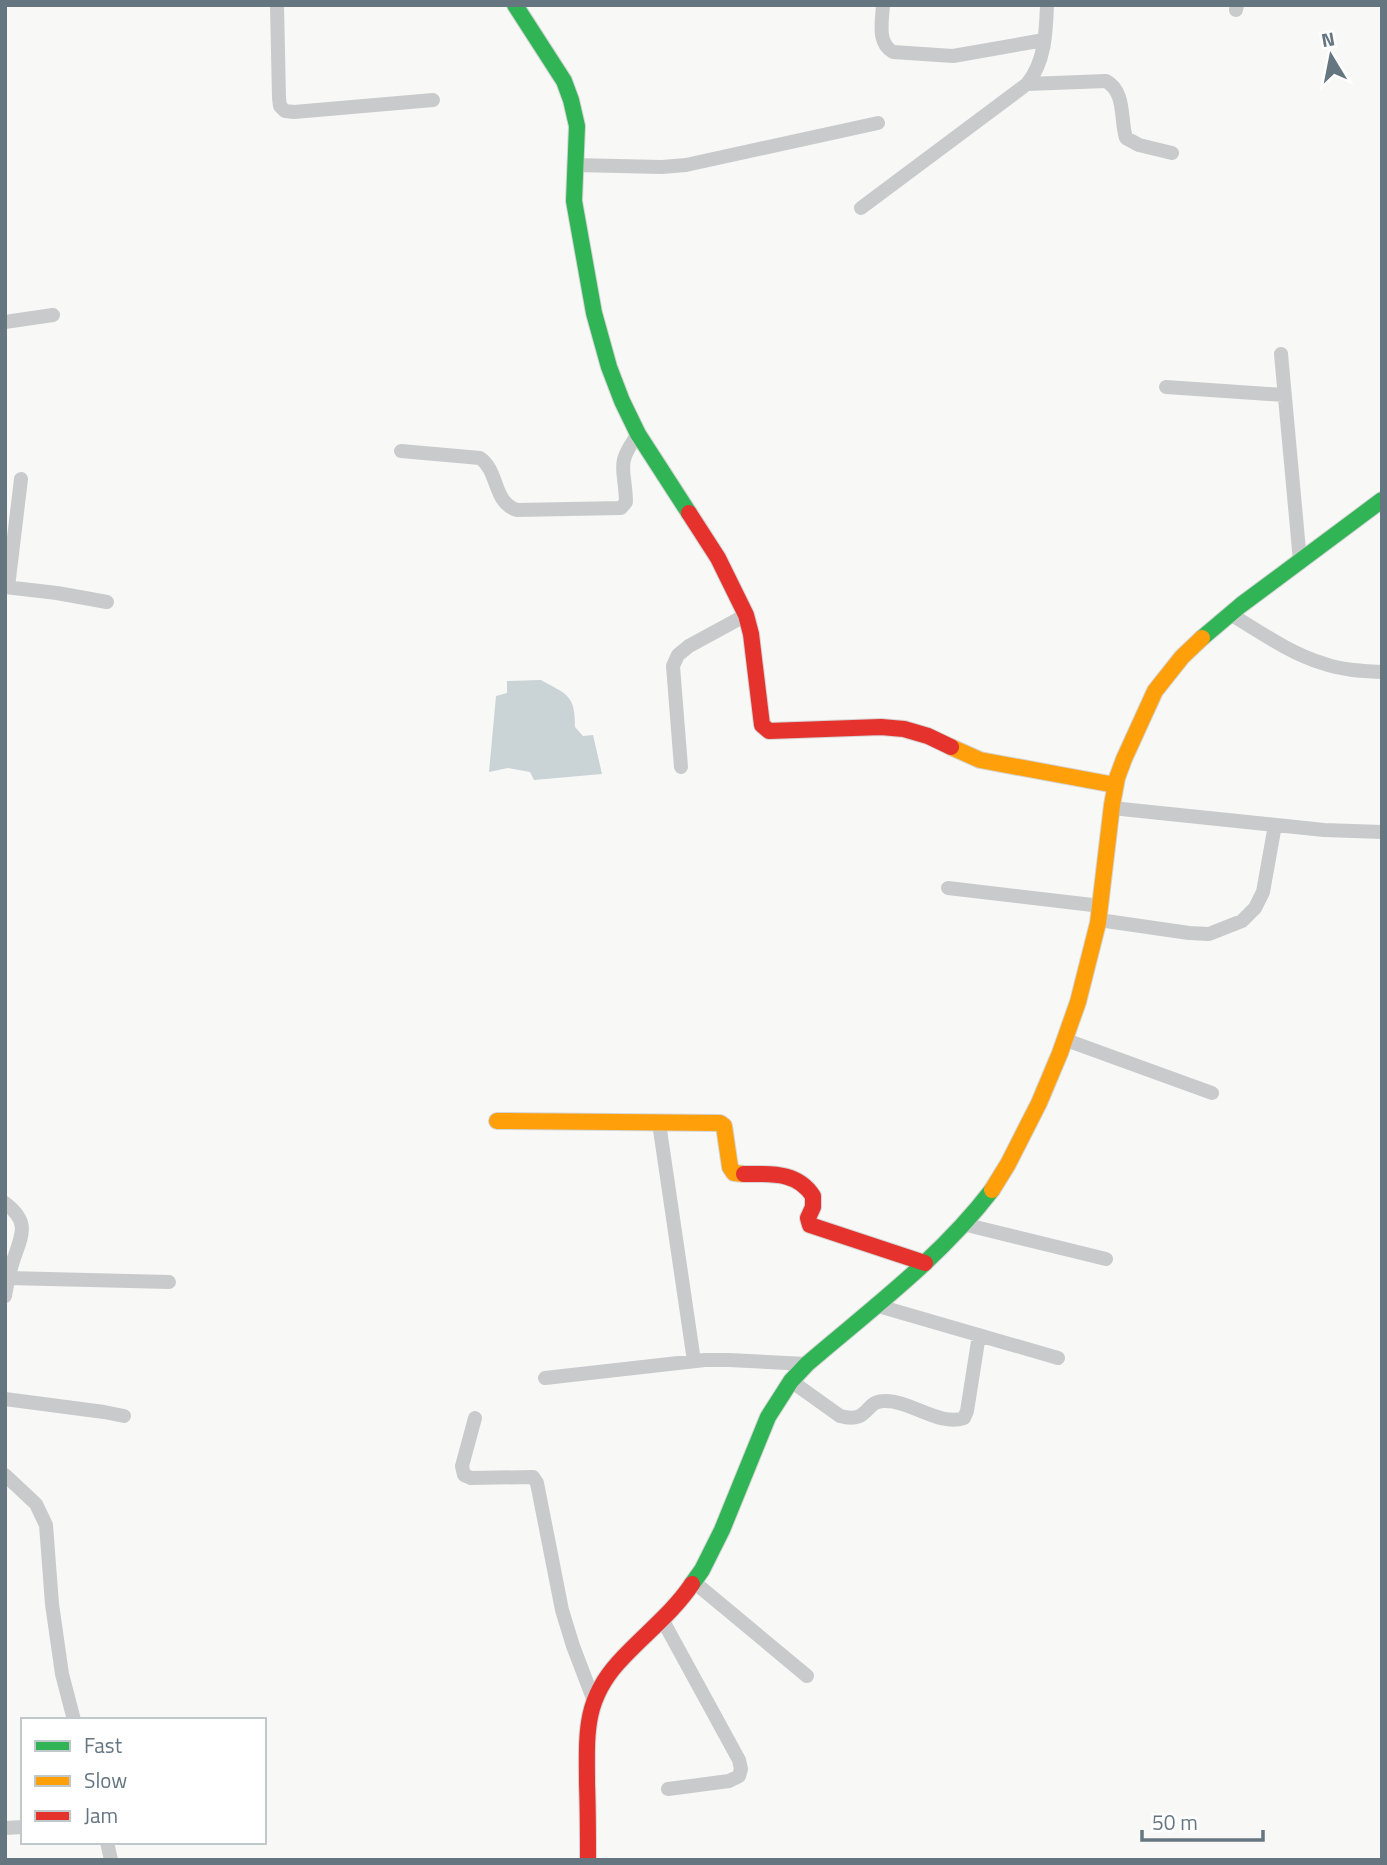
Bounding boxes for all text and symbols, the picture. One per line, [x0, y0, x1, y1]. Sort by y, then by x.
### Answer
north arrow [1296, 21, 1366, 91]
text: N [1319, 23, 1337, 54]
legend [21, 1718, 266, 1844]
text: Fast [84, 1729, 123, 1761]
text: Slow [84, 1764, 127, 1796]
scale bar [1142, 1798, 1263, 1842]
text: Jam [84, 1799, 118, 1831]
text: 50 m [1152, 1806, 1198, 1838]

